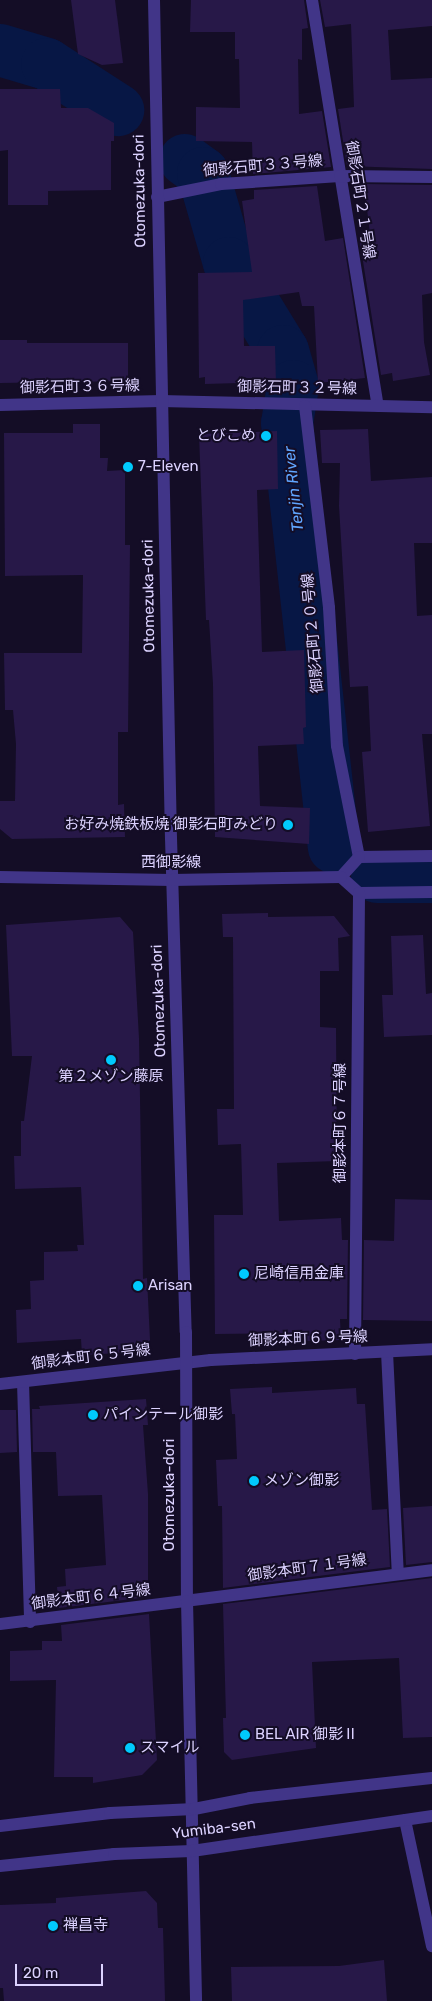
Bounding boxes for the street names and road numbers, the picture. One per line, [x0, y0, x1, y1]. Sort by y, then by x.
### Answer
street label: Otomezuka-dori [130, 134, 150, 248]
street label: 御影石町２１号線 [342, 139, 378, 261]
street label: 御影石町３３号線 [202, 152, 324, 180]
street label: 御影石町３６号線 [20, 377, 140, 397]
street label: 御影石町３２号線 [237, 378, 357, 398]
street label: Otomezuka-dori [139, 539, 159, 653]
street label: 御影石町２０号線 [299, 572, 327, 694]
street label: 西御影線 [141, 854, 201, 872]
street label: Otomezuka-dori [148, 944, 170, 1058]
street label: 御影本町６７号線 [332, 1063, 350, 1183]
street label: 御影本町６９号線 [248, 1328, 368, 1350]
street label: 御影本町６５号線 [30, 1341, 152, 1373]
street label: Otomezuka-dori [161, 1438, 179, 1552]
street label: 御影本町７１号線 [246, 1551, 368, 1585]
street label: 御影本町６４号線 [30, 1581, 152, 1613]
street label: Yumiba-sen [171, 1815, 257, 1843]

